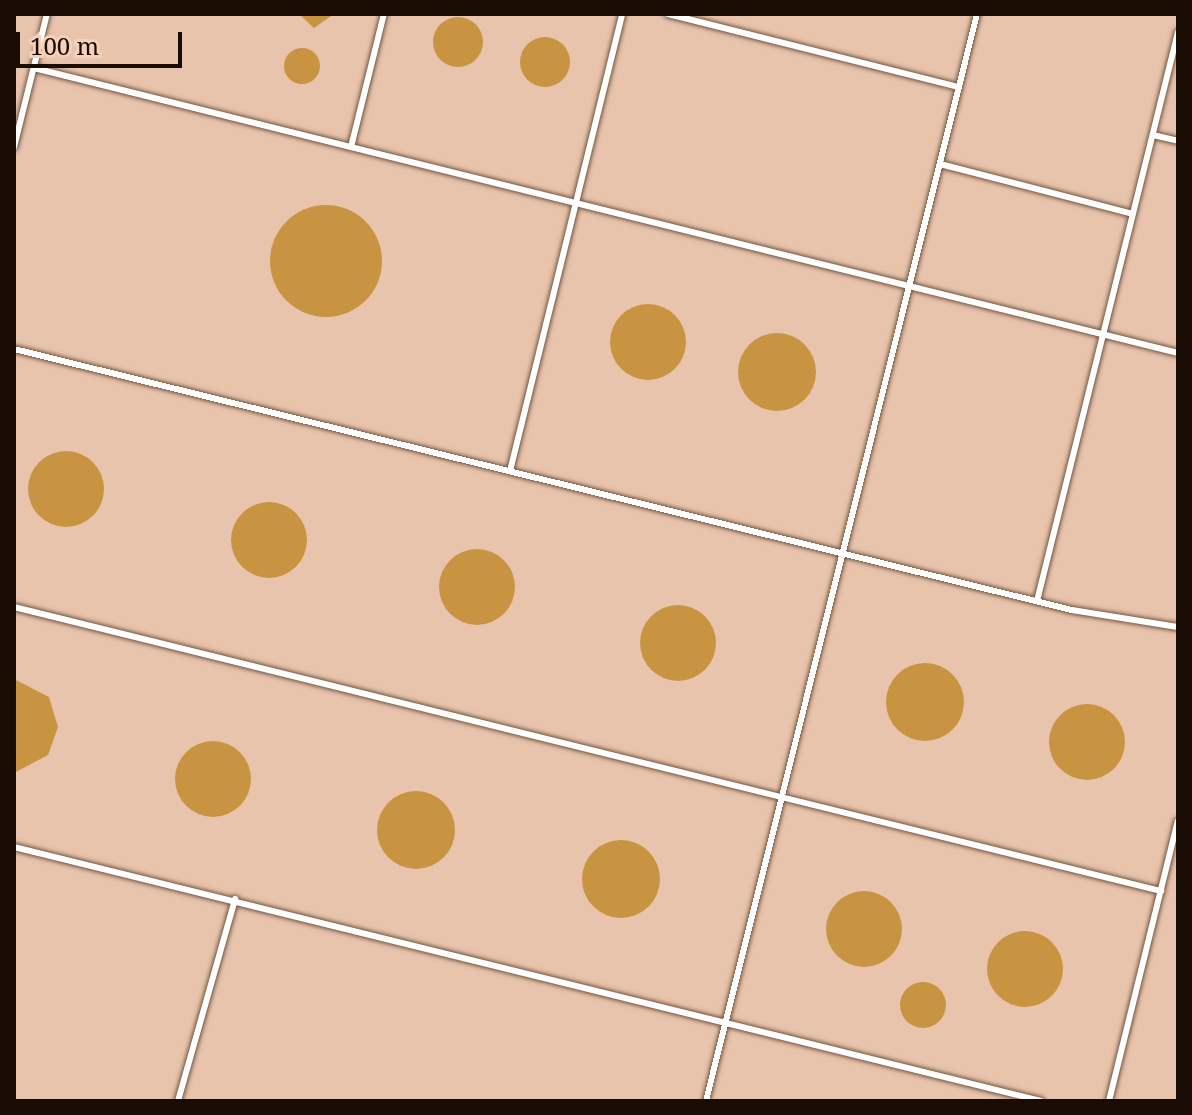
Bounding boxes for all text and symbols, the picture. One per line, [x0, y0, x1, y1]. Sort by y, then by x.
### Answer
scale bar [20, 16, 186, 66]
text: 100 m [30, 29, 99, 62]

